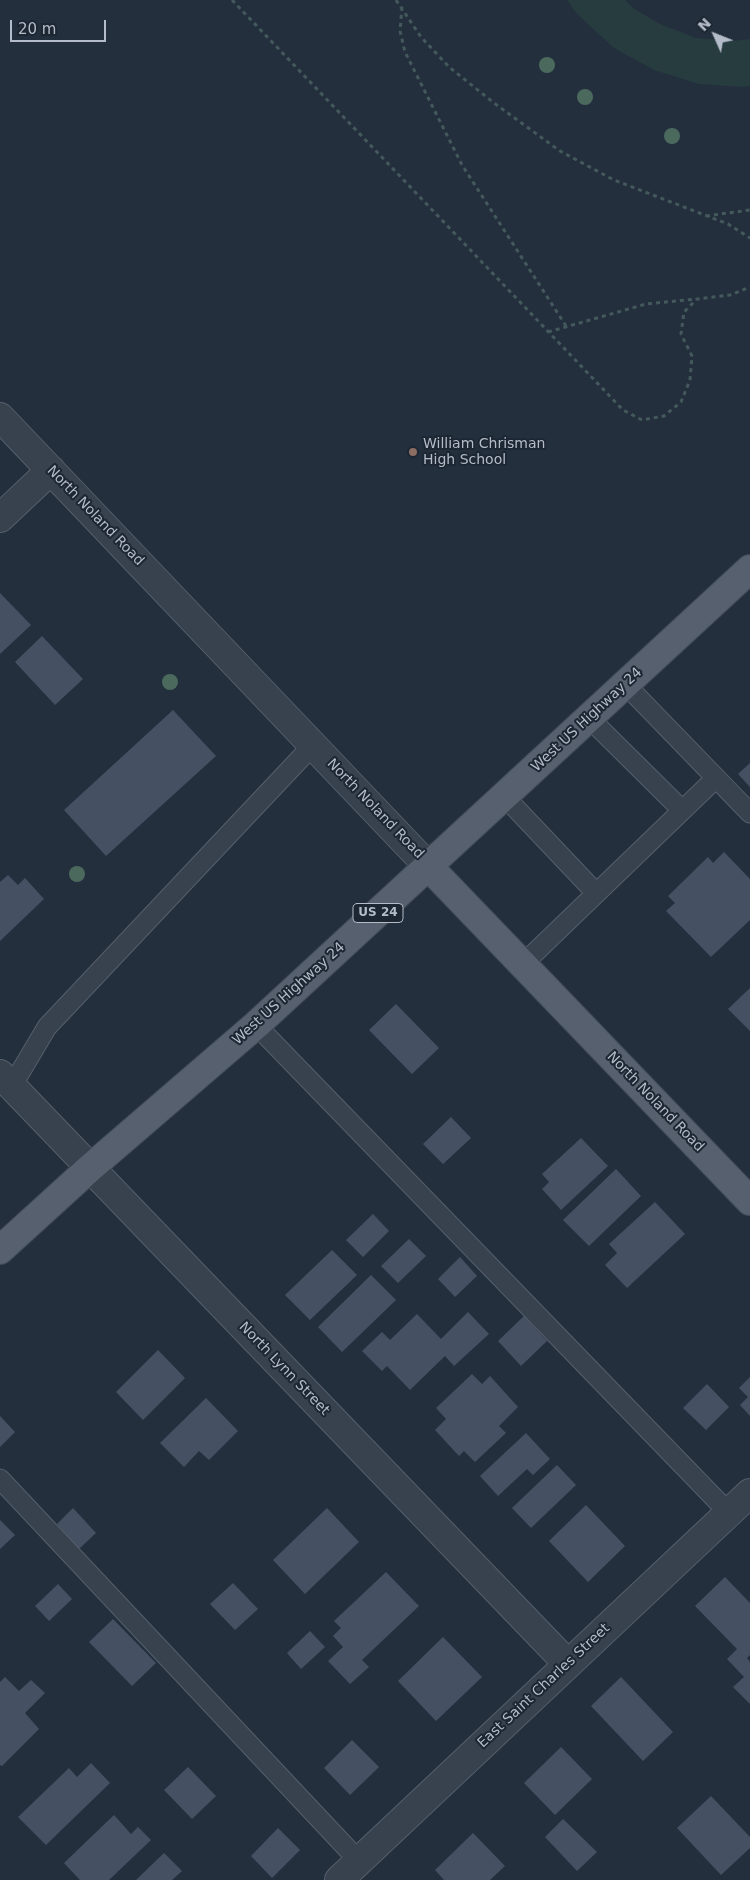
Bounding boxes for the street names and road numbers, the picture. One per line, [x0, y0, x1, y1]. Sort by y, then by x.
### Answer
street label: North Noland Road [43, 463, 147, 569]
street label: West US Highway 24 [528, 664, 646, 776]
street label: North Noland Road [323, 756, 427, 862]
road number: US 24 [353, 904, 403, 922]
street label: West US Highway 24 [229, 939, 349, 1049]
street label: North Noland Road [603, 1049, 707, 1155]
street label: North Lynn Street [235, 1319, 333, 1419]
street label: East Saint Charles Street [474, 1620, 614, 1752]

